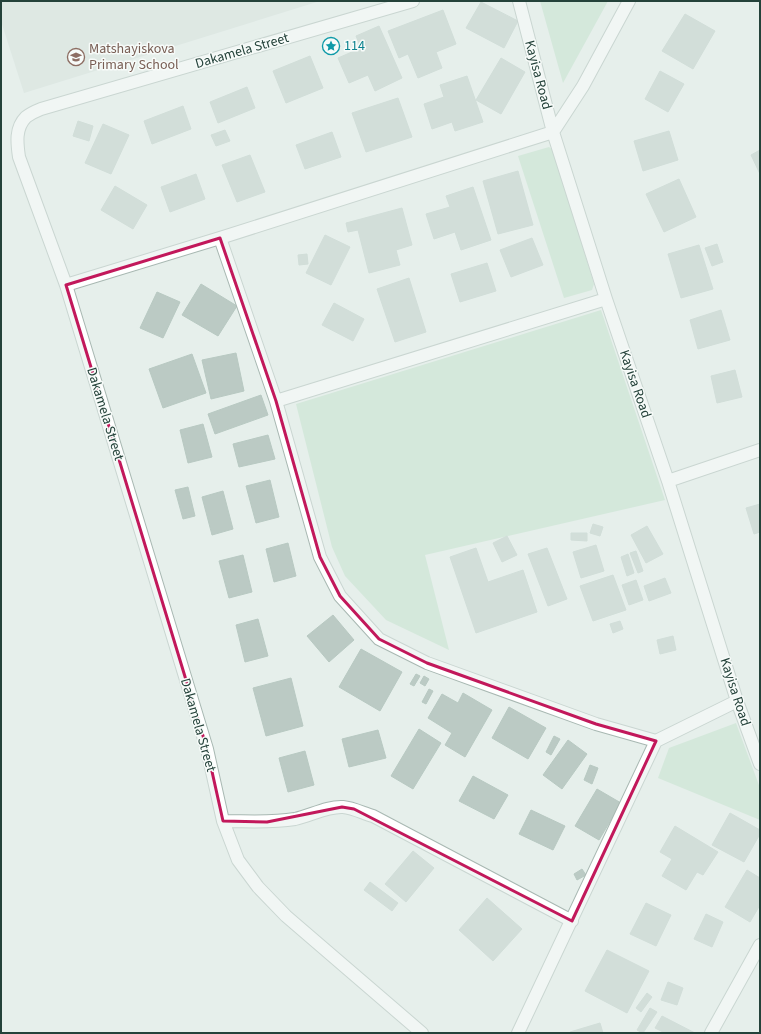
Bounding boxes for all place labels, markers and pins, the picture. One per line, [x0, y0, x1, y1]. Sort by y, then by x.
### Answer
place icon: 114 [321, 36, 341, 56]
place label: 114 [344, 36, 365, 56]
place label: Matshayiskova Primary School [89, 39, 179, 75]
school or university icon: Matshayiskova Primary School [66, 47, 86, 67]

